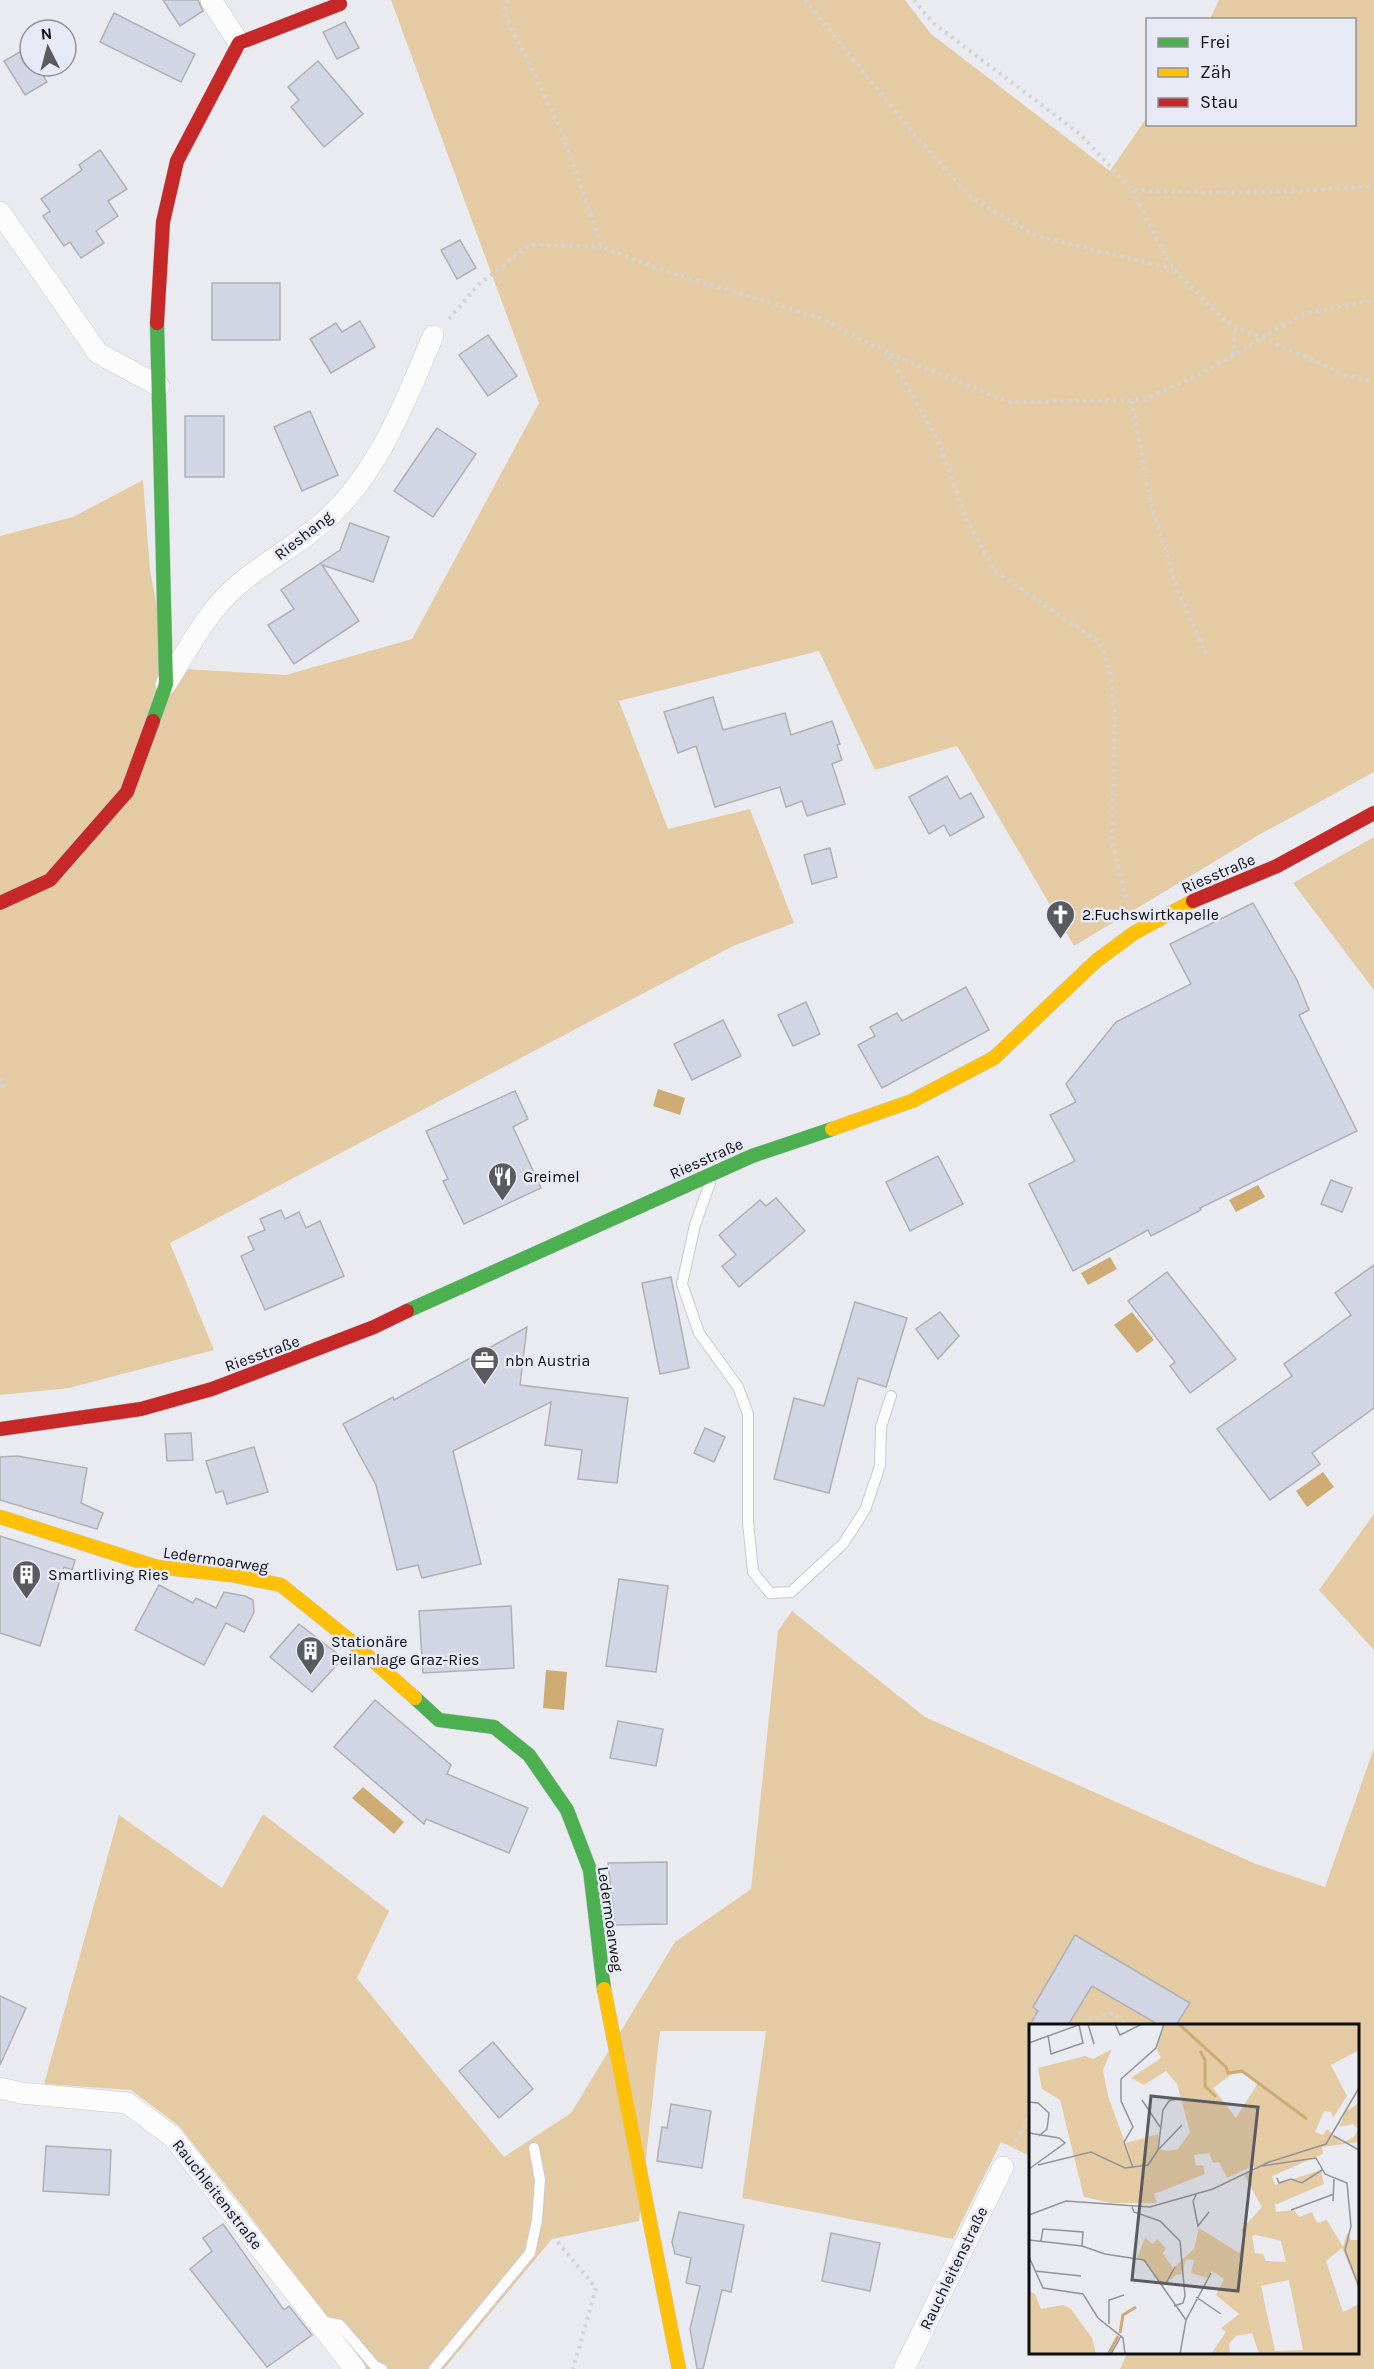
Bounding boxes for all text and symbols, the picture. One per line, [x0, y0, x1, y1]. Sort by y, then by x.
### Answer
north arrow [18, 18, 78, 78]
legend [1146, 18, 1356, 126]
text: N [40, 24, 53, 44]
text: Frei [1200, 31, 1231, 53]
text: Zäh [1200, 61, 1231, 83]
text: Stau [1200, 91, 1238, 113]
street label: Rieshang [271, 507, 336, 564]
street label: Riesstraße [1178, 849, 1258, 897]
church icon: 2.Fuchswirtkapelle [1045, 898, 1077, 940]
place label: 2.Fuchswirtkapelle [1082, 905, 1219, 924]
street label: Riesstraße [667, 1134, 746, 1183]
restaurant icon: Greimel [486, 1160, 518, 1202]
place label: Greimel [523, 1167, 580, 1186]
street label: Riesstraße [222, 1331, 302, 1376]
office icon: nbn Austria [468, 1344, 500, 1386]
place label: nbn Austria [505, 1351, 590, 1370]
street label: Ledermoarweg [162, 1543, 270, 1576]
building icon: Smartliving Ries [11, 1558, 43, 1600]
place label: Smartliving Ries [48, 1565, 169, 1584]
place label: Stationäre Peilanlage Graz-Ries [331, 1632, 479, 1669]
building icon: Stationäre Peilanlage Graz-Ries [294, 1634, 326, 1676]
street label: Ledermoarweg [594, 1865, 627, 1973]
inset map [1029, 2024, 1359, 2354]
street label: Rauchleitenstraße [169, 2135, 267, 2253]
street label: Rauchleitenstraße [915, 2204, 991, 2333]

